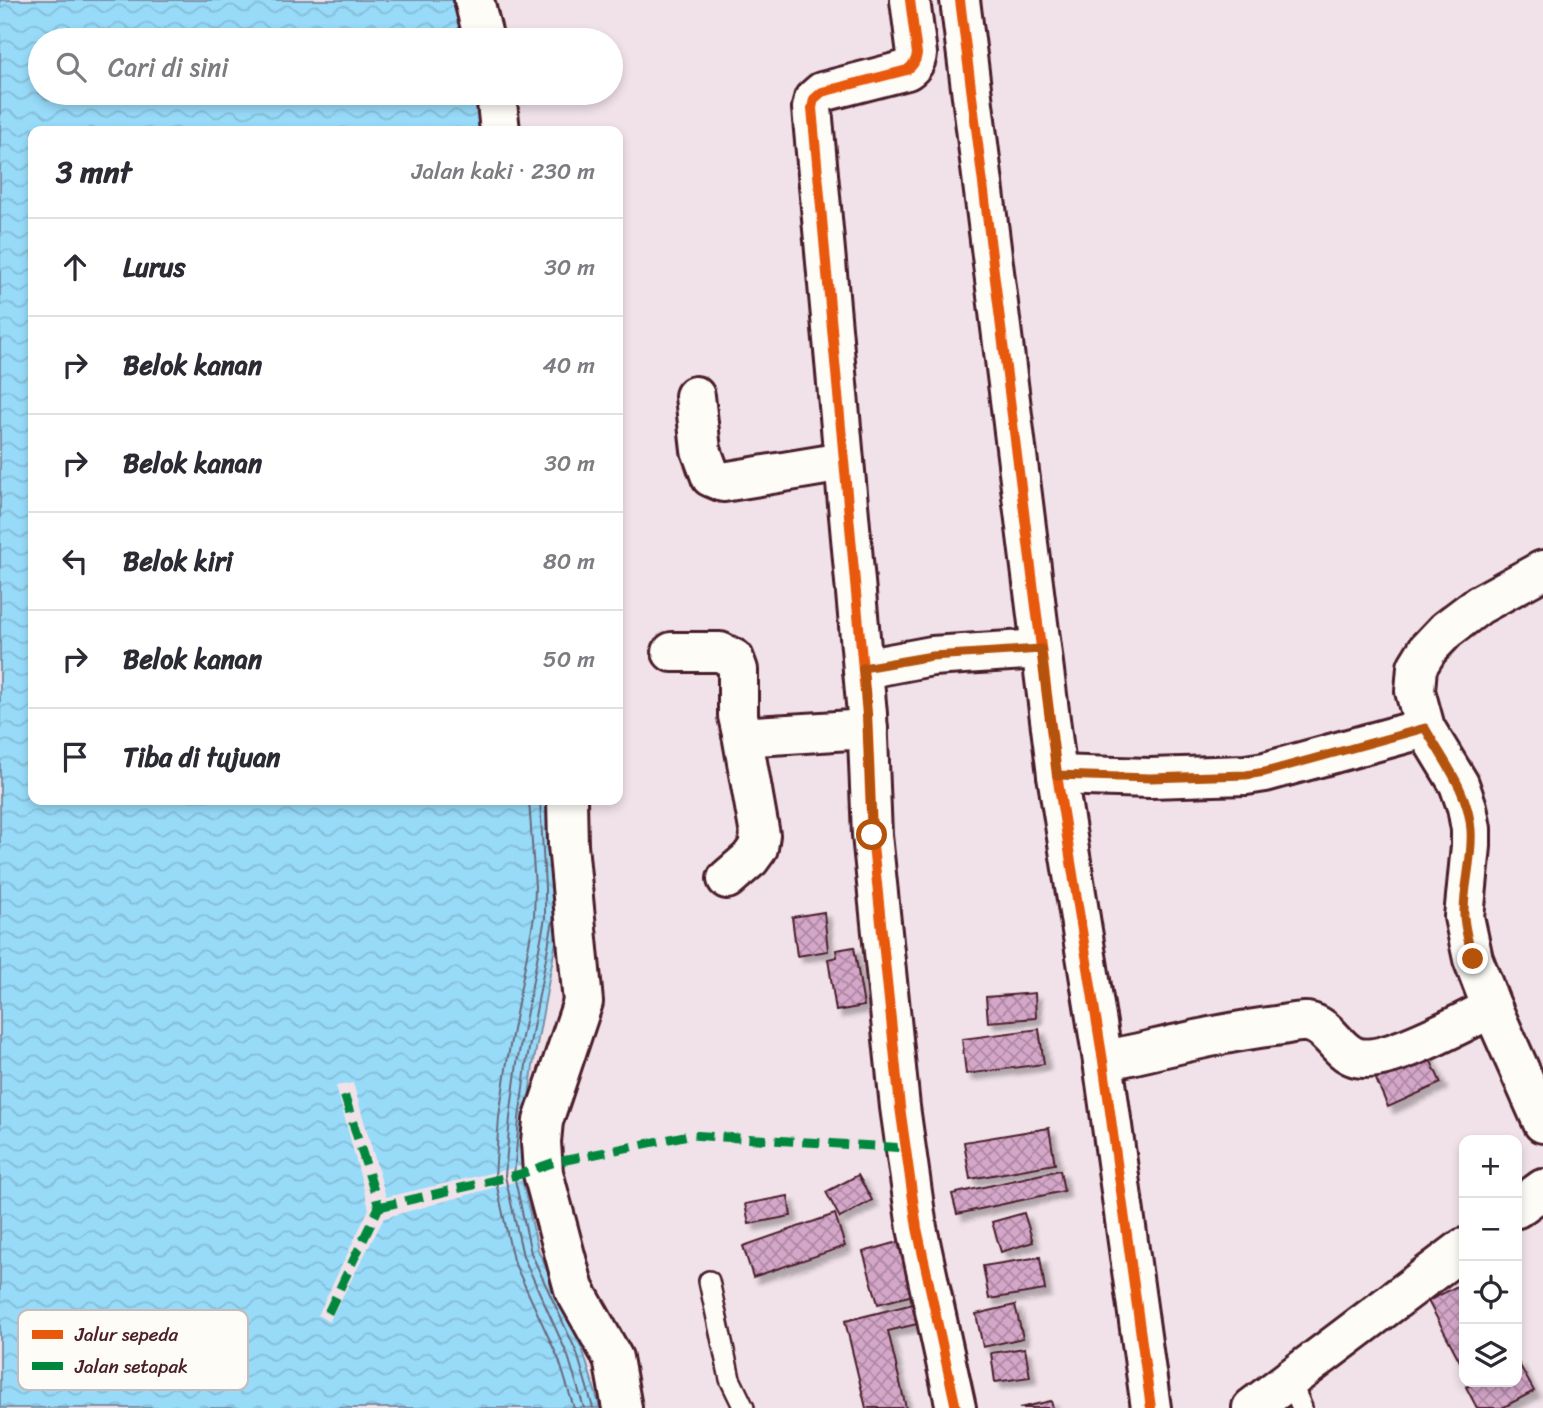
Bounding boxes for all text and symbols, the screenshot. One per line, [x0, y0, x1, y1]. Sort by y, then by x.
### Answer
search box [28, 28, 623, 105]
text: Cari di sini [108, 44, 229, 90]
icon: search [52, 48, 90, 86]
text: 3 mnt [56, 145, 132, 199]
text: Jalan kaki · 230 m [412, 151, 595, 192]
text: Lurus [123, 244, 186, 290]
text: 30 m [544, 247, 595, 288]
icon: ahead [56, 248, 94, 286]
text: Belok kanan [123, 342, 262, 388]
text: 40 m [542, 345, 595, 386]
icon: right [56, 346, 94, 384]
text: Belok kanan [123, 440, 262, 486]
text: 30 m [544, 443, 595, 484]
icon: right [56, 444, 94, 482]
text: Belok kiri [123, 538, 233, 584]
text: 80 m [543, 541, 595, 582]
icon: left [56, 542, 94, 580]
text: Belok kanan [123, 636, 262, 682]
text: 50 m [543, 639, 595, 680]
icon: right [56, 640, 94, 678]
text: Tiba di tujuan [123, 734, 280, 780]
icon: arrive [56, 738, 94, 776]
route start [856, 819, 887, 850]
route end [1457, 943, 1488, 974]
map controls [1459, 1135, 1522, 1387]
button: + [1459, 1135, 1522, 1198]
button: − [1459, 1198, 1522, 1261]
button: locate [1459, 1261, 1522, 1324]
legend [18, 1310, 248, 1390]
text: Jalur sepeda [74, 1318, 179, 1351]
button: layers [1459, 1324, 1522, 1387]
text: Jalan setapak [74, 1350, 188, 1383]

